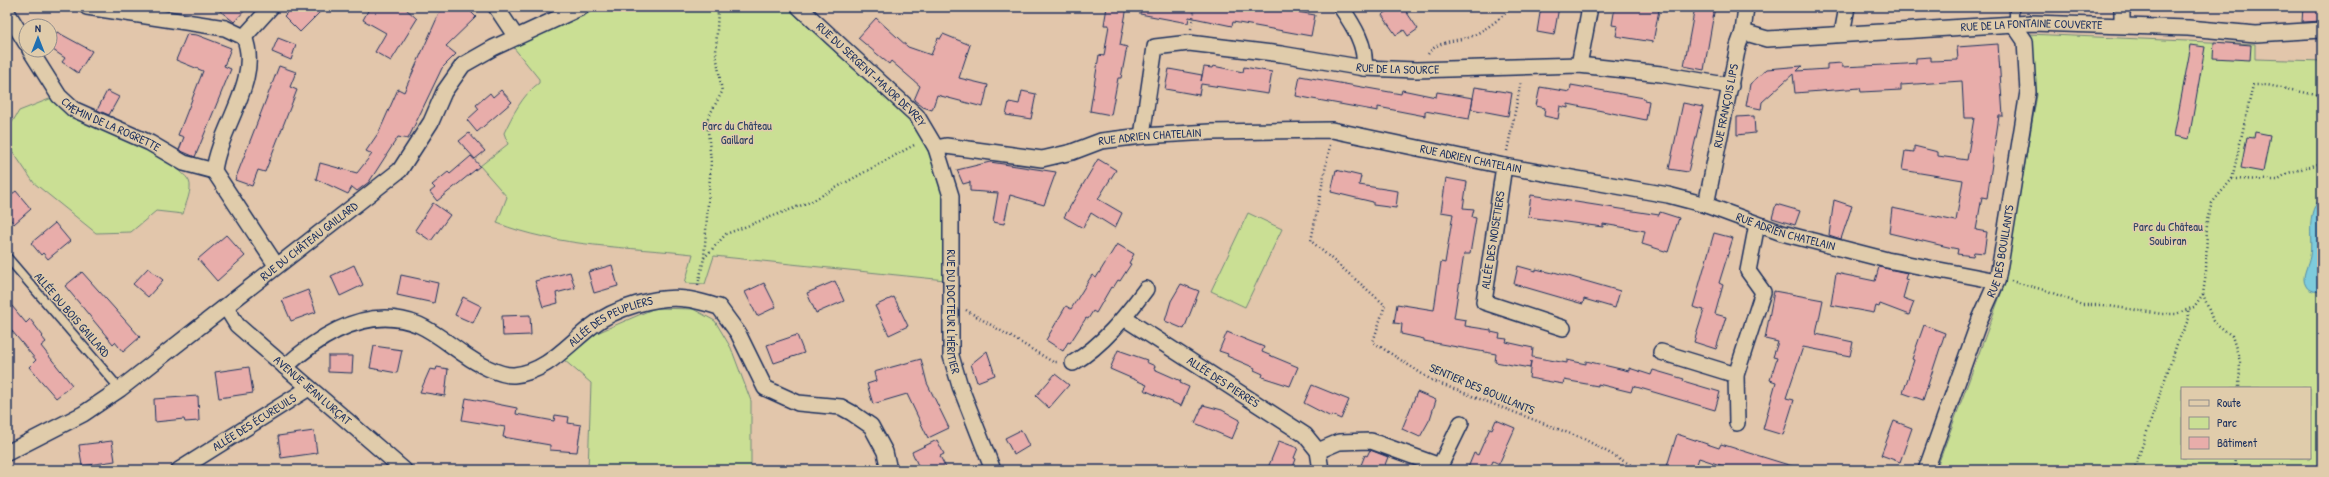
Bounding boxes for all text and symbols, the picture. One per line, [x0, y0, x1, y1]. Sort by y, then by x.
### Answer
street label: RUE DE LA FONTAINE COUVERTE [1960, 14, 2103, 35]
north arrow [18, 18, 58, 58]
street label: RUE DU SERGENT-MAJOR DEVREY [813, 18, 931, 130]
text: N [35, 21, 41, 35]
street label: RUE DE LA SOURCE [1355, 58, 1440, 78]
street label: RUE FRANÇOIS LIPS [1709, 62, 1742, 149]
street label: CHEMIN DE LA ROGRETTE [57, 93, 164, 156]
park label: Parc du Château Gaillard [702, 117, 772, 148]
street label: RUE ADRIEN CHATELAIN [1098, 124, 1202, 149]
street label: RUE ADRIEN CHATELAIN [1419, 140, 1523, 177]
street label: ALLÉE DES NOISETIERS [1476, 189, 1509, 290]
street label: RUE DU CHÂTEAU GAILLARD [256, 197, 361, 284]
street label: RUE DES BOUILLANTS [1982, 203, 2018, 300]
street label: RUE ADRIEN CHATELAIN [1734, 208, 1837, 254]
park label: Parc du Château Soubiran [2133, 218, 2203, 249]
street label: RUE DU DOCTEUR L'HÉRITIER [943, 249, 965, 376]
street label: ALLÉE DU BOIS GAILLARD [31, 269, 114, 361]
street label: ALLÉE DES PEUPLIERS [564, 292, 655, 350]
street label: AVENUE JEAN LURÇAT [270, 351, 356, 429]
street label: ALLÉE DES PIERRES [1184, 352, 1263, 412]
street label: SENTIER DES BOUILLANTS [1427, 359, 1538, 419]
legend [2181, 387, 2311, 459]
street label: ALLÉE DES ÉCUREUILS [209, 389, 300, 455]
text: Route [2217, 394, 2241, 411]
text: Parc [2217, 414, 2237, 431]
text: Bâtiment [2217, 434, 2258, 451]

